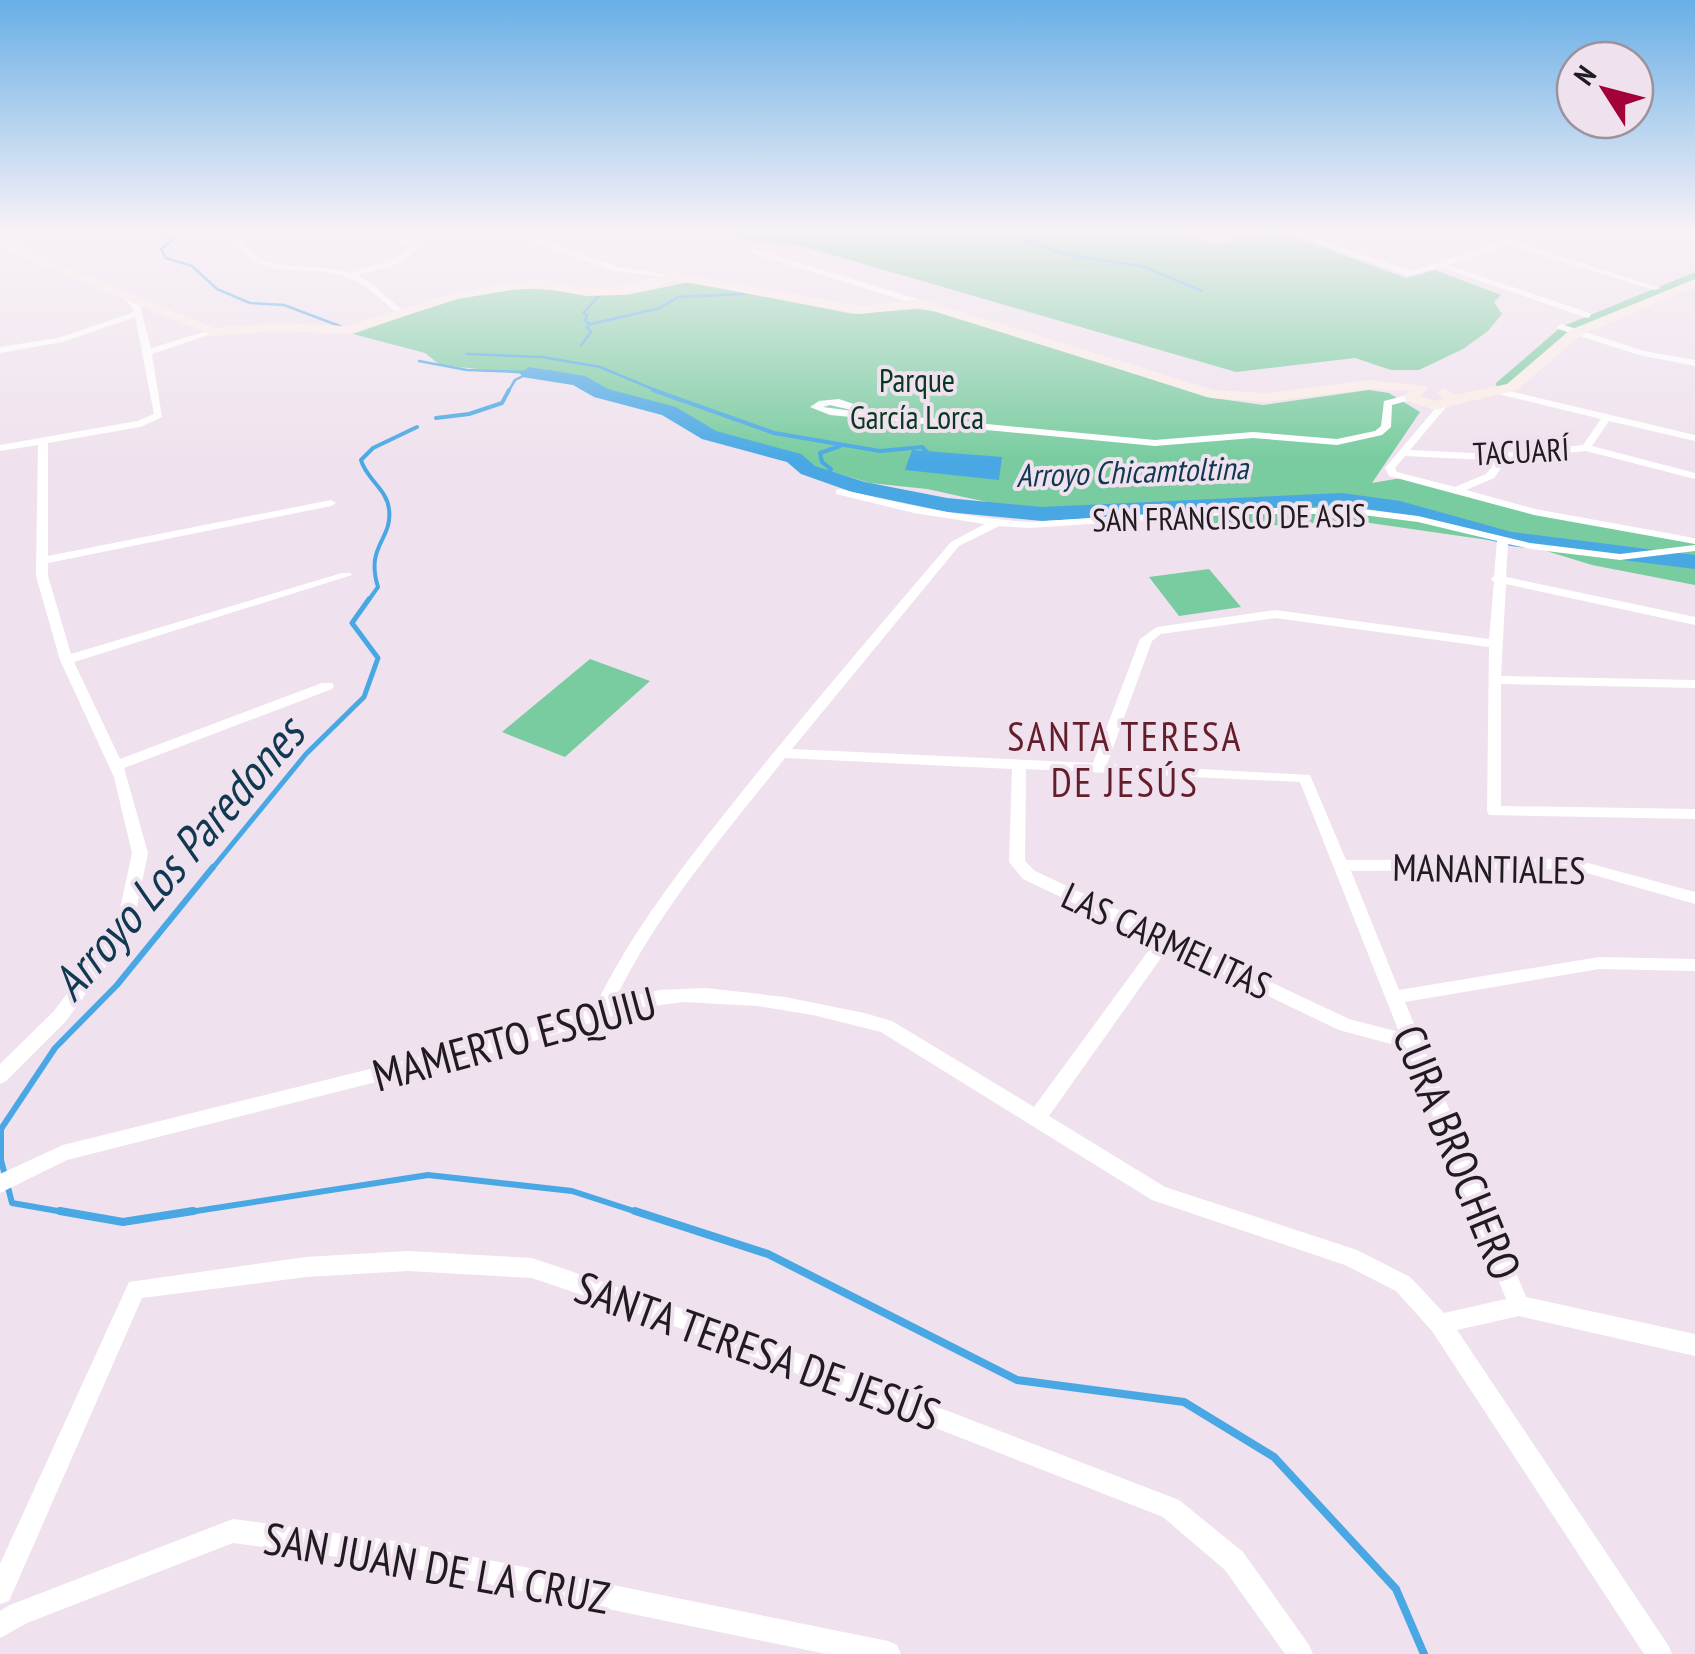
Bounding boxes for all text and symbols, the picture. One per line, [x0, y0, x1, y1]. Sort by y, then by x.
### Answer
north arrow [1555, 40, 1655, 140]
text: N [1565, 58, 1604, 92]
park label: Parque García Lorca [850, 359, 984, 438]
street label: TACUARÍ [1472, 427, 1571, 474]
water label: Arroyo Chicamtoltina [1015, 446, 1251, 496]
street label: SAN FRANCISCO DE ASIS [1092, 494, 1366, 540]
water label: Arroyo Los Paredones [37, 700, 320, 1012]
district label: SANTA TERESA DE JESÚS [1007, 710, 1243, 808]
street label: MANANTIALES [1392, 842, 1586, 894]
street label: LAS CARMELITAS [1055, 870, 1279, 1010]
street label: MAMERTO ESQUIU [366, 972, 662, 1104]
street label: CURA BROCHERO [1381, 1016, 1535, 1288]
street label: SANTA TERESA DE JESÚS [568, 1257, 948, 1443]
street label: SAN JUAN DE LA CRUZ [260, 1508, 614, 1626]

